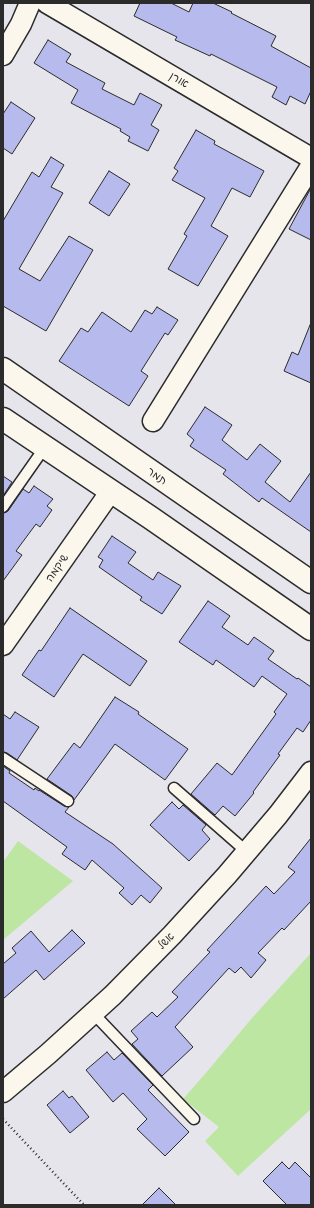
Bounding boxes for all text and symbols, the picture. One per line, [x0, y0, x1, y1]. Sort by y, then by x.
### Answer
street label: אורן [167, 69, 191, 91]
street label: תמר [144, 464, 170, 488]
street label: שיקמה [43, 552, 71, 584]
street label: אשל [155, 930, 177, 952]

